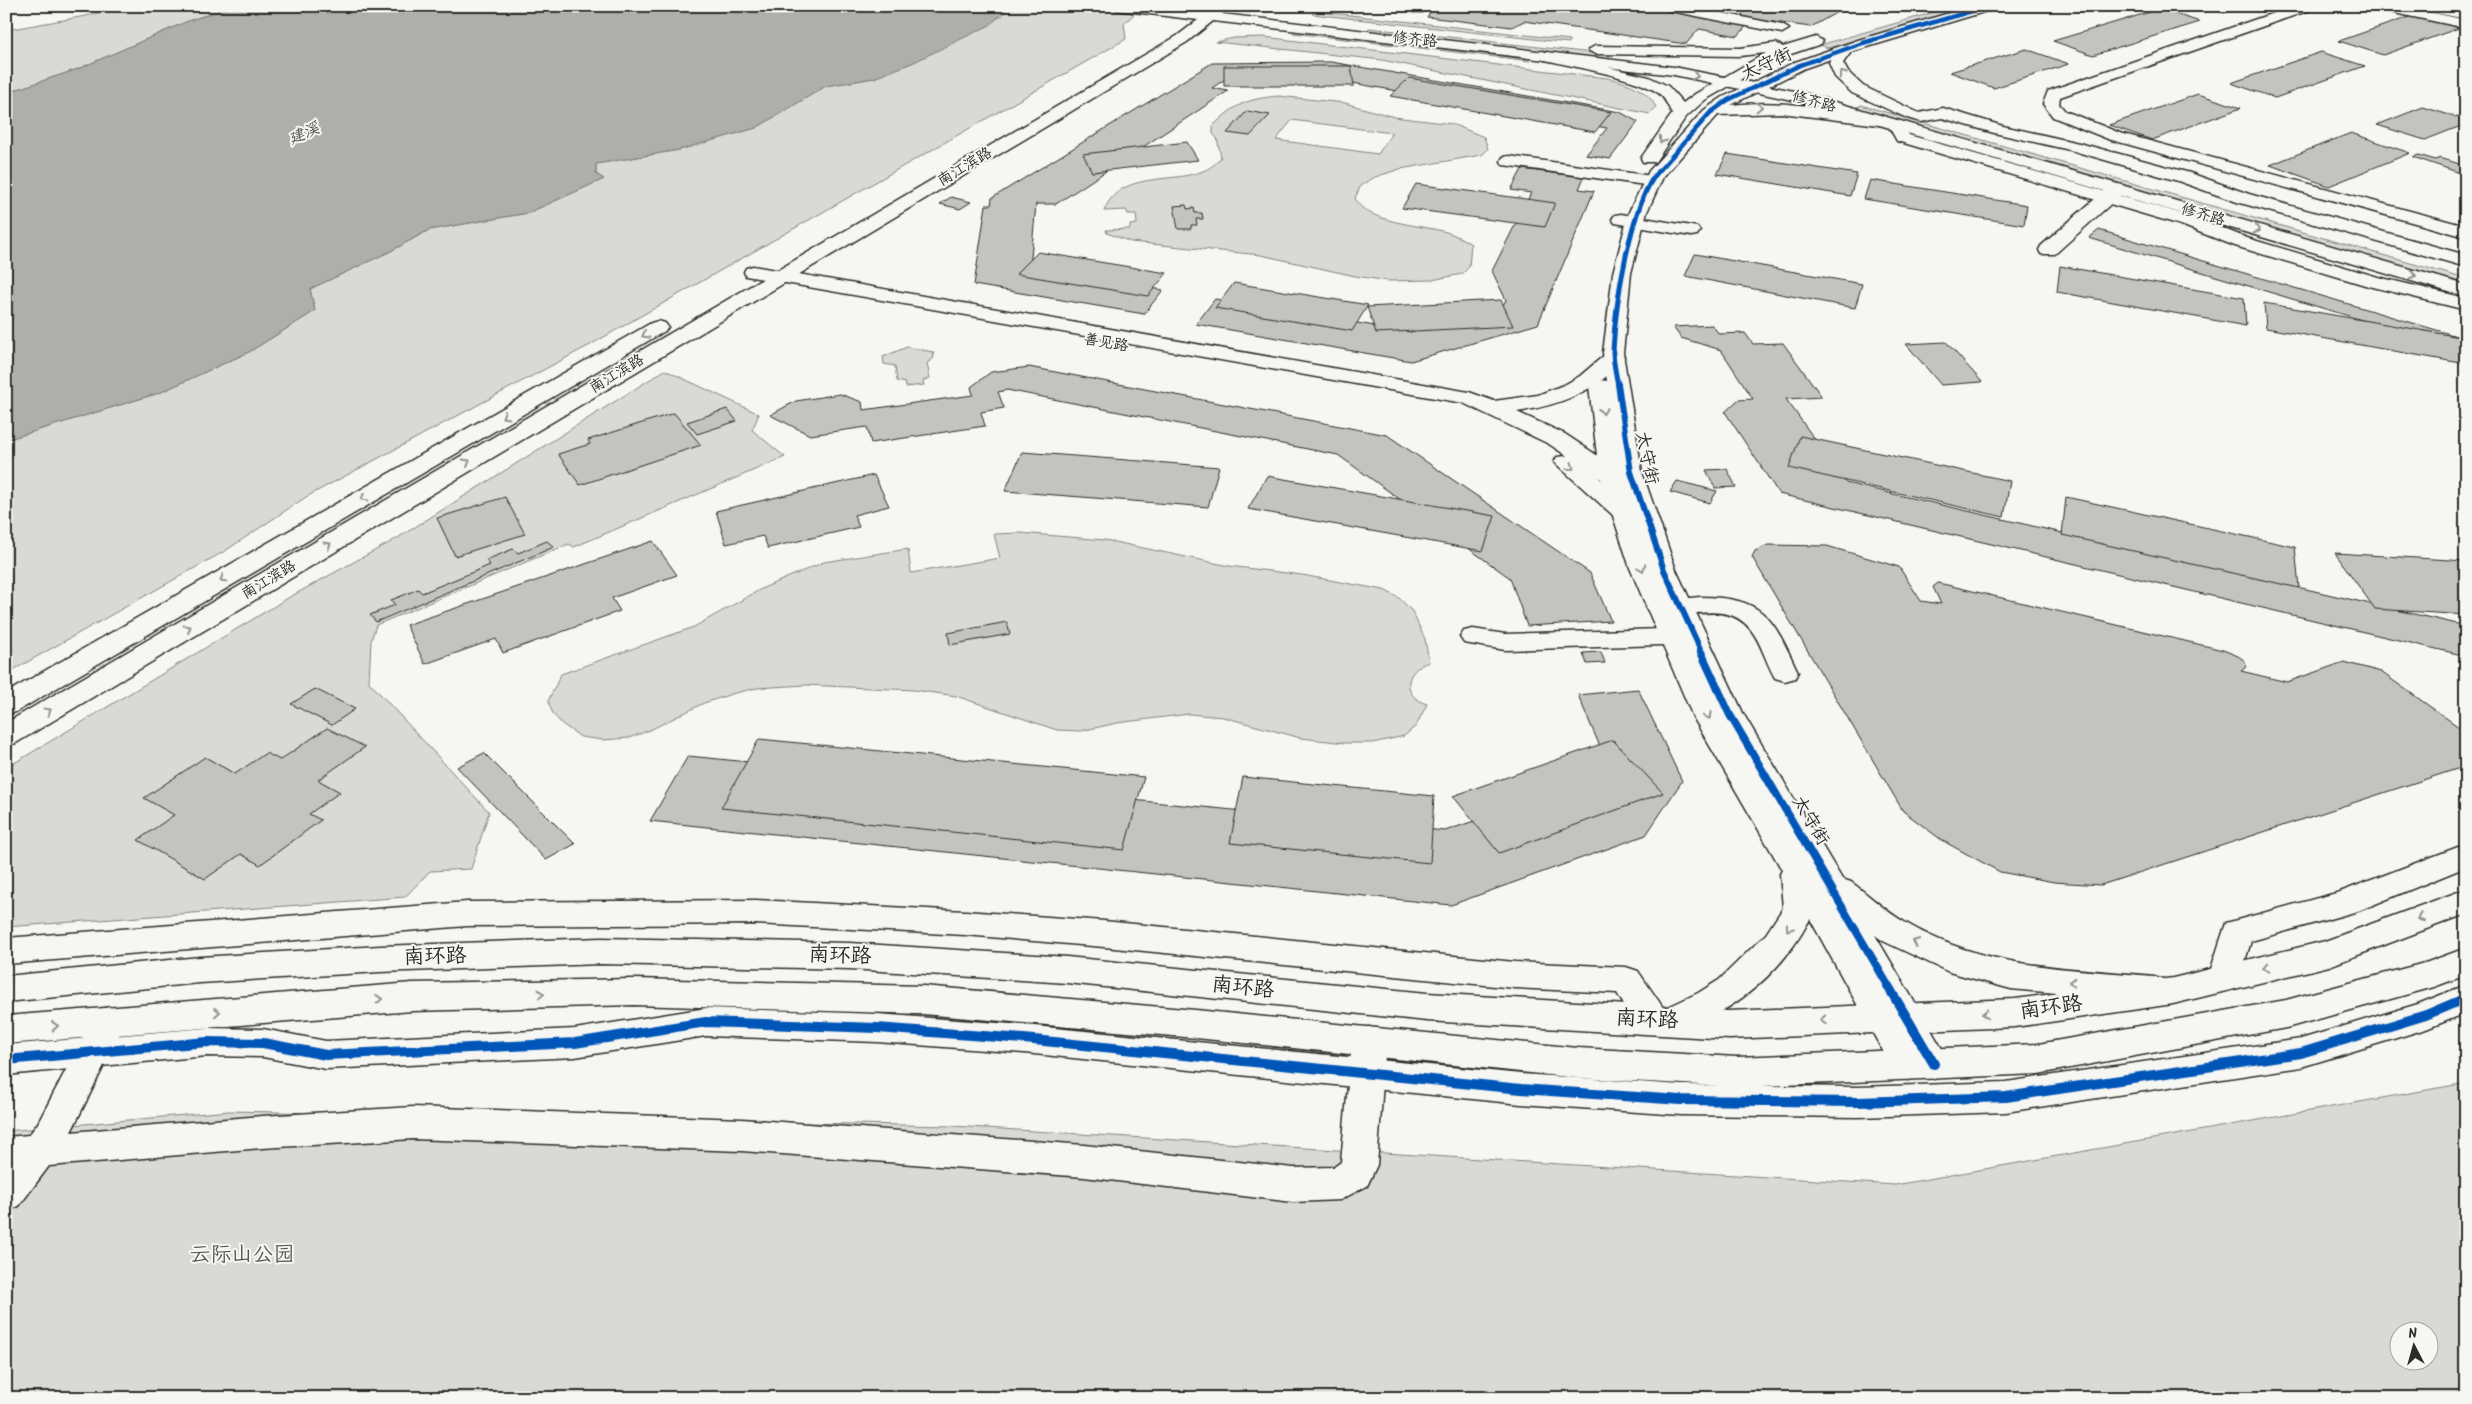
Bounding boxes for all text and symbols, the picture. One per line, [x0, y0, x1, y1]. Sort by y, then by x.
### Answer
street label: 修齐路 [1391, 26, 1439, 54]
street label: 太守街 [1736, 40, 1798, 90]
one-way arrow [1691, 70, 1700, 81]
one-way arrow [1839, 70, 1848, 80]
street label: 修齐路 [1789, 85, 1839, 119]
one-way arrow [1755, 102, 1763, 112]
water label: 建溪 [284, 116, 325, 152]
one-way arrow [1659, 134, 1668, 144]
street label: 南江滨路 [933, 141, 997, 193]
street label: 修齐路 [2178, 197, 2228, 233]
one-way arrow [2252, 224, 2261, 235]
one-way arrow [2408, 270, 2416, 280]
street label: 善见路 [1082, 327, 1130, 359]
one-way arrow [642, 328, 651, 338]
street label: 南江滨路 [585, 348, 649, 400]
one-way arrow [1597, 407, 1608, 415]
one-way arrow [501, 410, 510, 420]
street label: 太守街 [1626, 429, 1666, 487]
one-way arrow [462, 459, 471, 469]
one-way arrow [1565, 461, 1574, 469]
one-way arrow [360, 491, 369, 501]
one-way arrow [322, 542, 331, 552]
street label: 南江滨路 [237, 554, 301, 606]
one-way arrow [1636, 563, 1646, 572]
one-way arrow [220, 573, 229, 583]
one-way arrow [182, 625, 191, 635]
one-way arrow [43, 708, 52, 718]
one-way arrow [1702, 711, 1712, 720]
street label: 太守街 [1784, 790, 1836, 852]
one-way arrow [2416, 912, 2425, 923]
one-way arrow [1786, 922, 1794, 931]
street label: 南环路 [808, 938, 872, 974]
one-way arrow [1912, 938, 1921, 948]
street label: 南环路 [403, 939, 467, 975]
one-way arrow [2261, 962, 2270, 973]
street label: 南环路 [1210, 968, 1276, 1008]
one-way arrow [2068, 976, 2076, 987]
street label: 南环路 [2018, 987, 2084, 1029]
one-way arrow [538, 989, 545, 999]
one-way arrow [375, 994, 383, 1005]
street label: 南环路 [1615, 1002, 1679, 1038]
one-way arrow [213, 1006, 221, 1017]
one-way arrow [1981, 1009, 1989, 1020]
one-way arrow [1819, 1015, 1827, 1026]
one-way arrow [51, 1021, 59, 1032]
park label: 云际山公园 [190, 1239, 295, 1272]
north arrow [2390, 1322, 2440, 1372]
text: N [2407, 1323, 2418, 1345]

